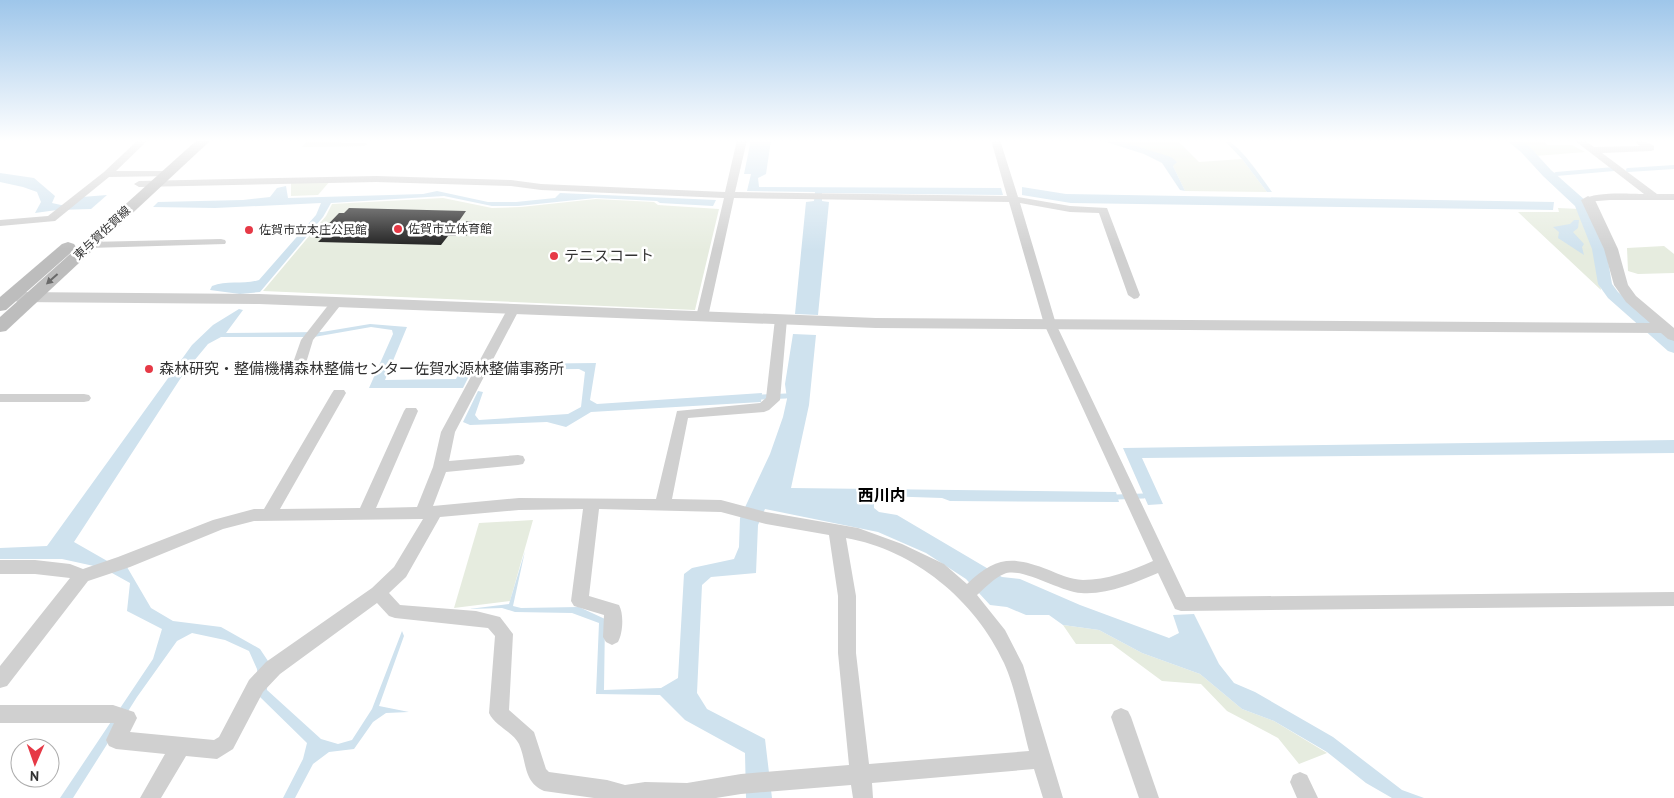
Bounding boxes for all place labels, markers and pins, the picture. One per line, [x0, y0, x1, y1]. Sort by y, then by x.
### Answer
place label: 佐賀市立体育館 [408, 221, 492, 236]
place label: 佐賀市立本庄公民館 [259, 222, 367, 237]
marker: 佐賀市立体育館 [392, 223, 404, 235]
marker: 佐賀市立本庄公民館 [243, 224, 255, 236]
place label: テニスコート [564, 246, 654, 265]
marker: テニスコート [548, 250, 560, 262]
place label: 森林研究・整備機構森林整備センター佐賀水源林整備事務所 [159, 359, 564, 378]
marker: 森林研究・整備機構森林整備センター佐賀水源林整備事務所 [143, 363, 155, 375]

